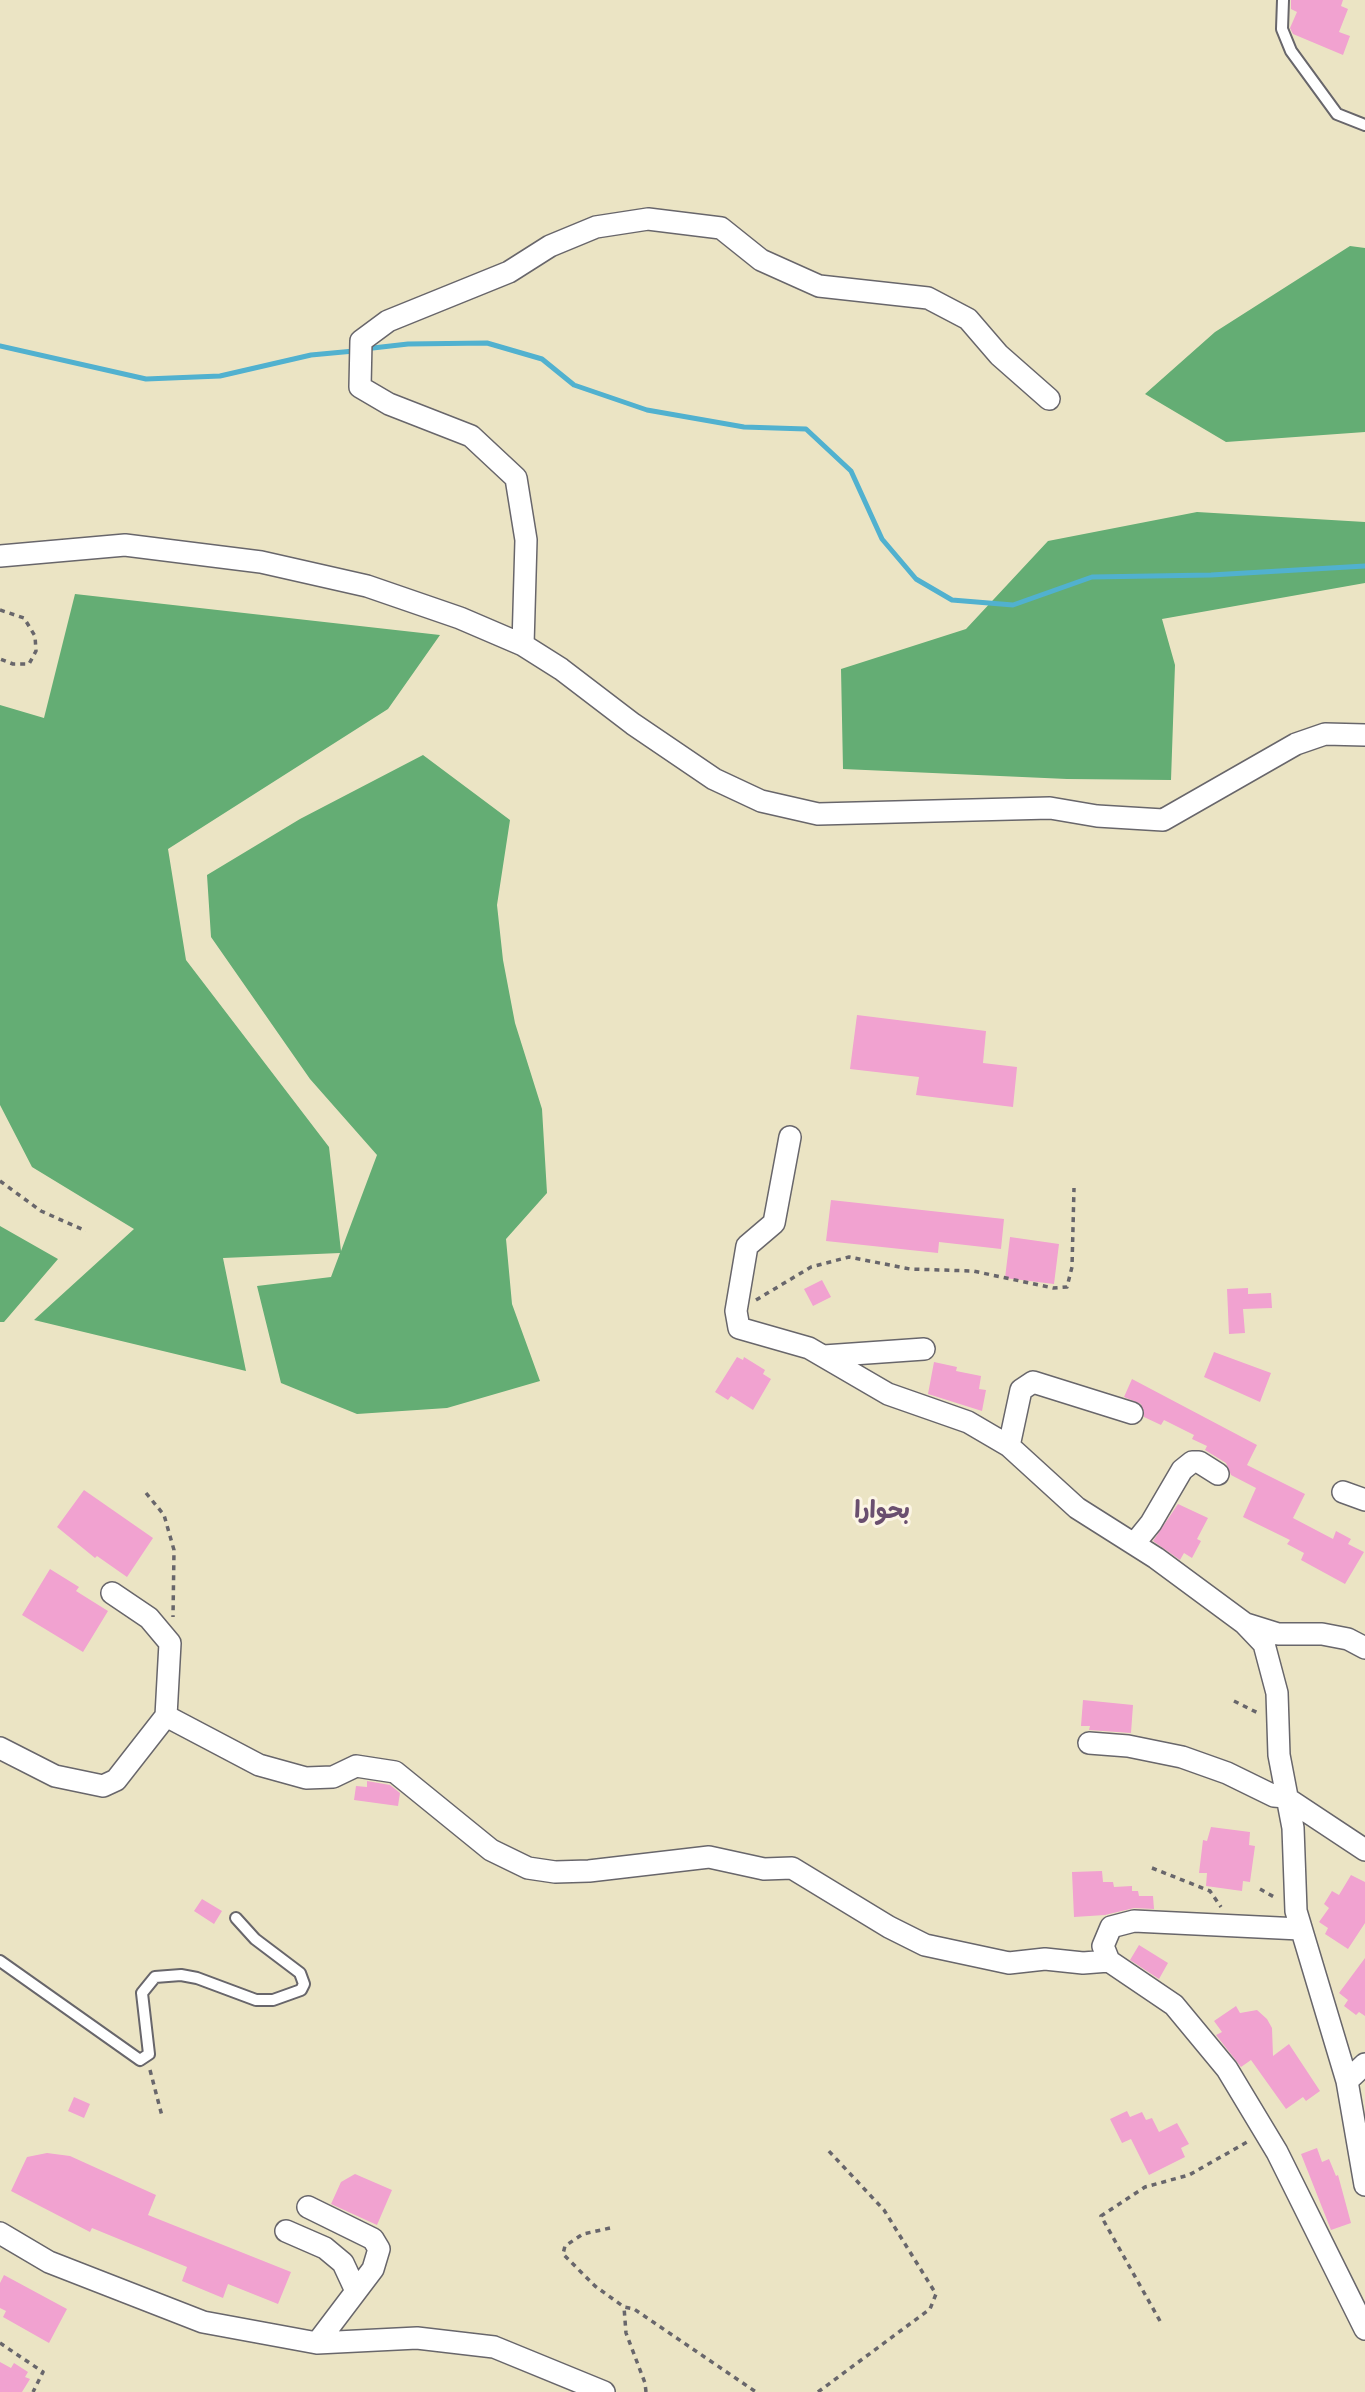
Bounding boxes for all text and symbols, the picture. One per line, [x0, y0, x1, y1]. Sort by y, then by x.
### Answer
district label: بحوارا [854, 1498, 910, 1526]

